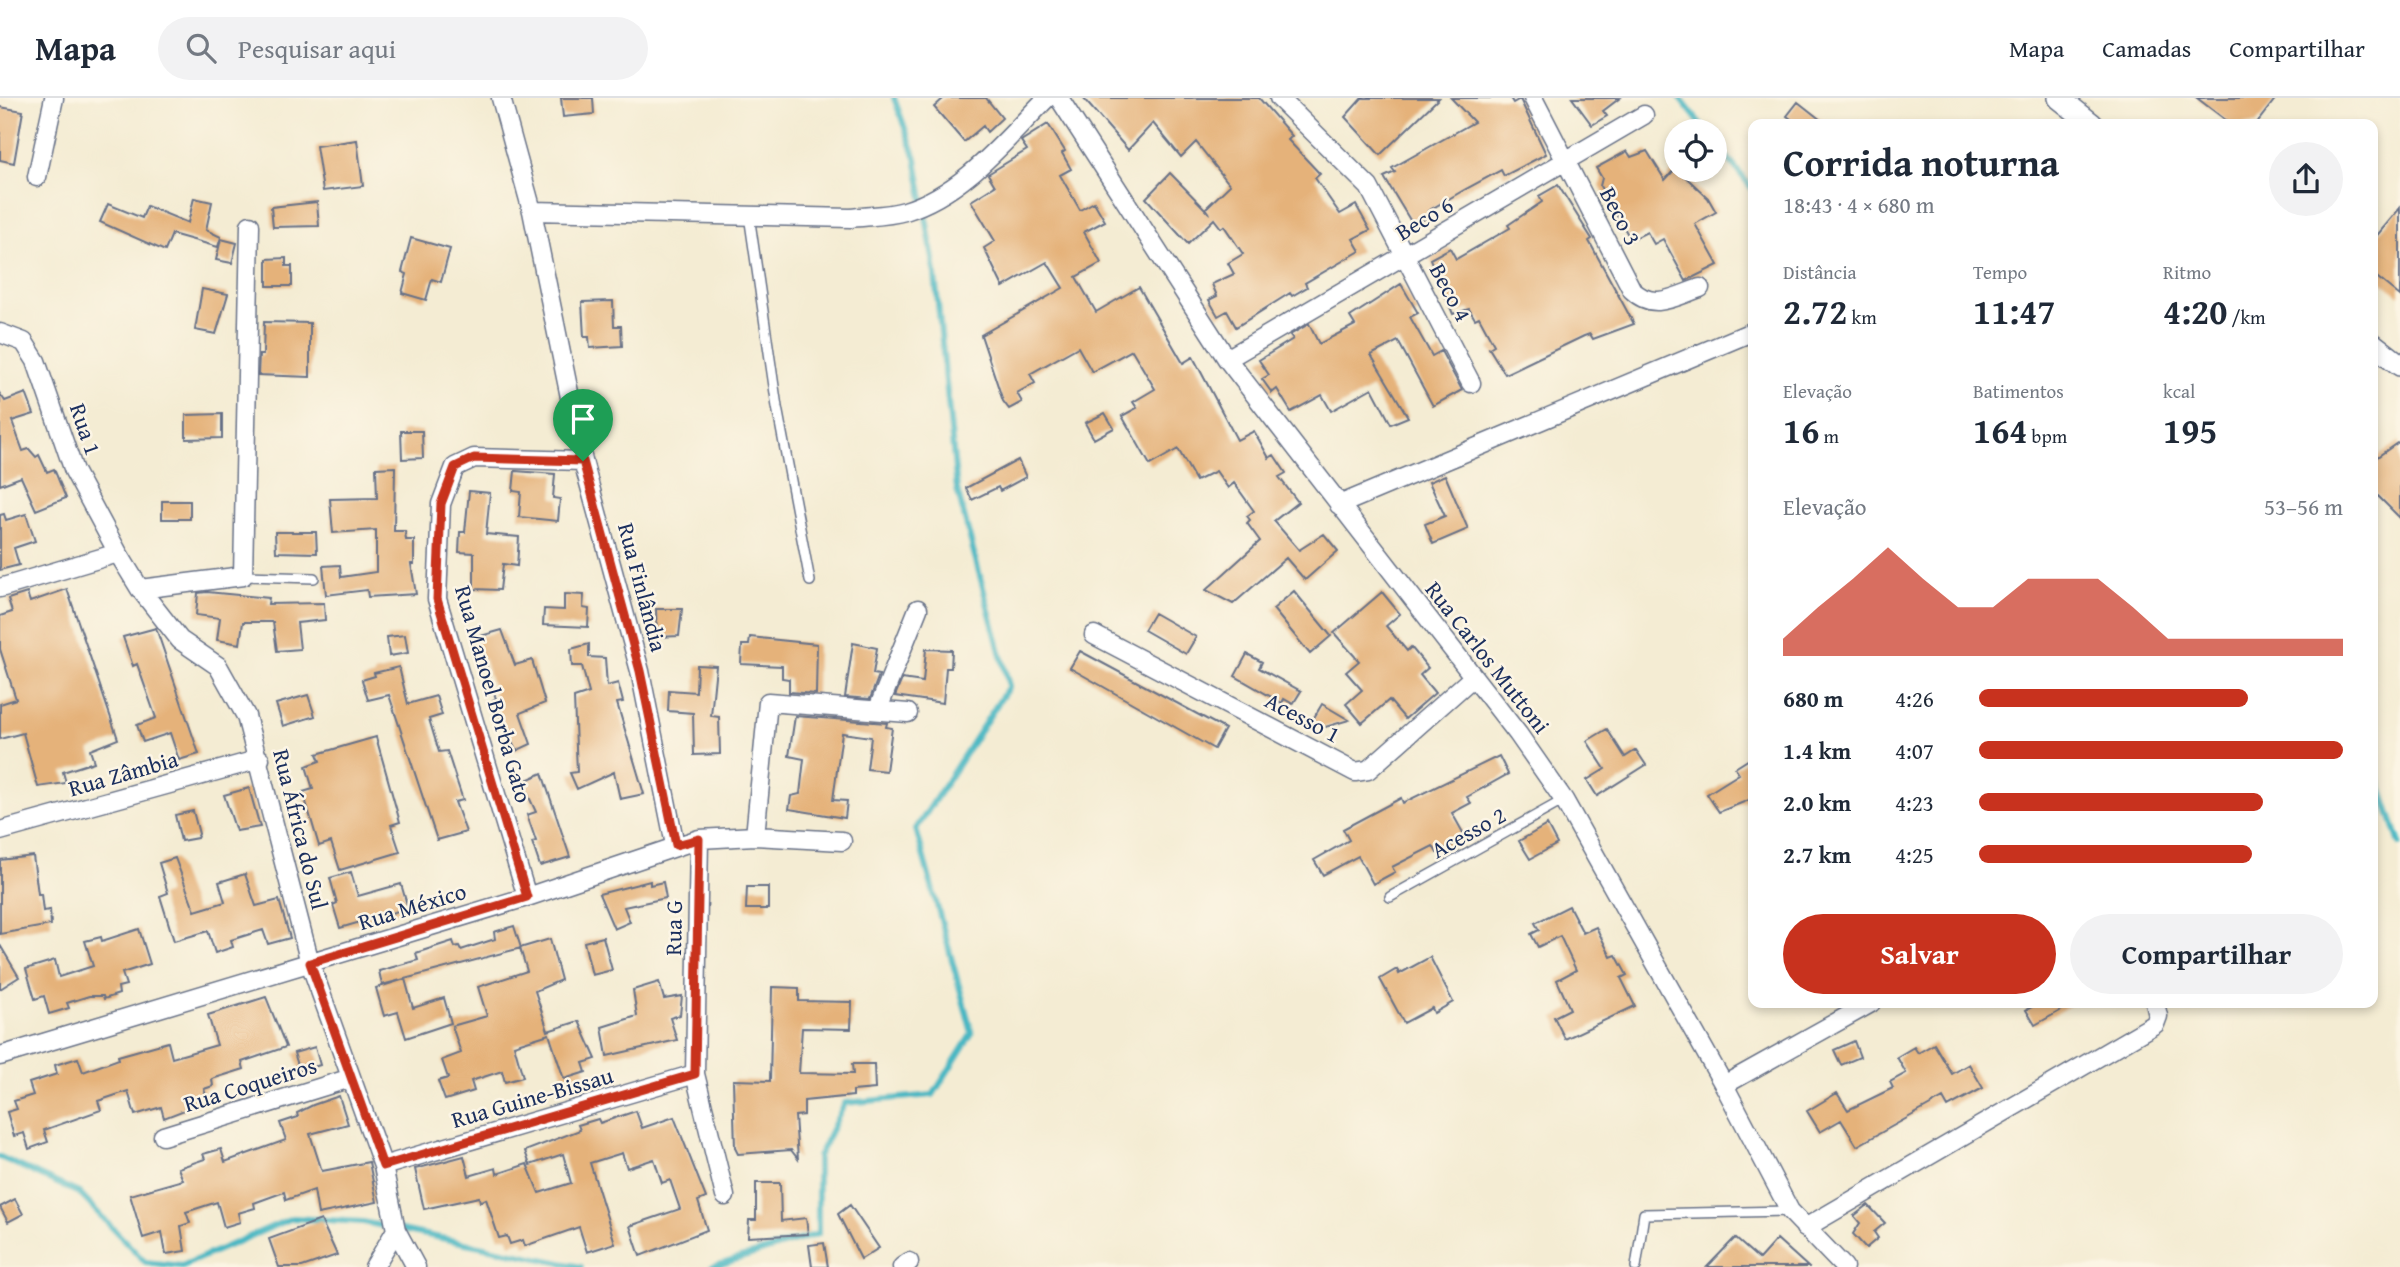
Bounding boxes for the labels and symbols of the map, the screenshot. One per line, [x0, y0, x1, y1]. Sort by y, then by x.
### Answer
street label: Beco 3 [1592, 181, 1650, 251]
street label: Beco 6 [1389, 188, 1459, 248]
street label: Beco 4 [1422, 257, 1480, 327]
pin [553, 389, 613, 461]
street label: Rua 1 [62, 399, 110, 459]
street label: Rua Finlândia [610, 519, 676, 655]
street label: Rua Carlos Muttoni [1418, 574, 1558, 740]
street label: Rua Manoel Borba Gato [447, 581, 541, 807]
street label: Acesso 1 [1259, 683, 1347, 751]
street label: Rua Zâmbia [64, 742, 182, 804]
street label: Rua África do Sul [265, 745, 337, 913]
street label: Acesso 2 [1425, 798, 1511, 866]
street label: Rua México [354, 874, 470, 938]
street label: Rua G [656, 900, 690, 956]
street label: Rua Coqueiros [179, 1048, 321, 1120]
street label: Rua Guine-Bissau [447, 1058, 617, 1136]

